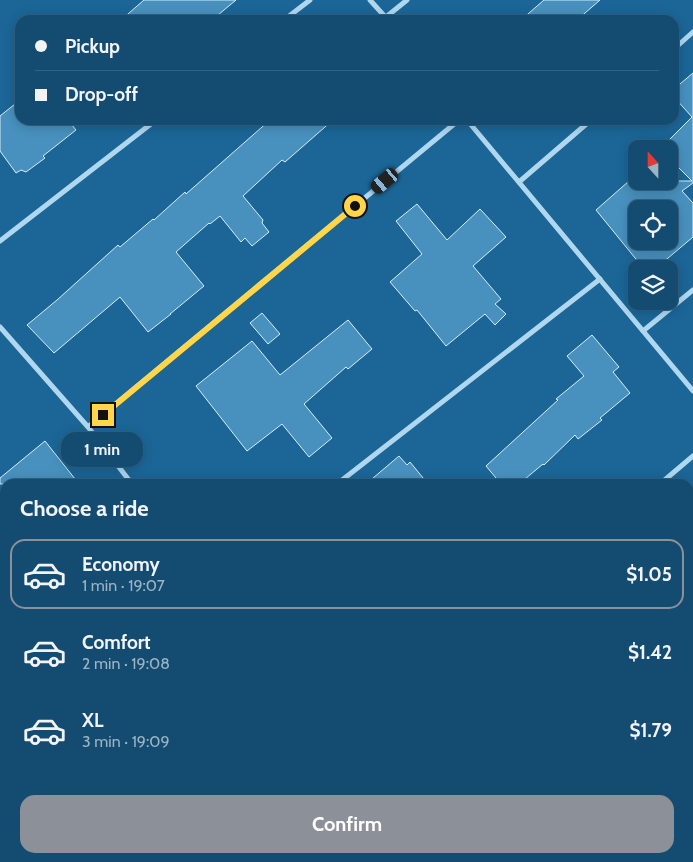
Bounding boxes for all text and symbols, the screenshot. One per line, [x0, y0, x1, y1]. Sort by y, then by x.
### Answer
text: Pickup [65, 35, 120, 58]
text: Drop-off [65, 83, 138, 106]
north arrow [628, 140, 678, 190]
map controls [628, 140, 678, 310]
car [368, 166, 401, 196]
route start [344, 195, 366, 217]
button: locate [628, 200, 678, 250]
button: layers [628, 260, 678, 310]
route end [92, 404, 114, 426]
callout: 1 min [62, 432, 144, 468]
text: 1 min [84, 440, 120, 459]
text: Choose a ride [20, 495, 149, 522]
icon: car [22, 552, 67, 597]
text: Economy [82, 553, 160, 576]
text: $1.05 [626, 563, 672, 586]
text: 1 min · 19:07 [82, 576, 165, 595]
icon: car [22, 630, 67, 675]
text: Comfort [82, 631, 151, 654]
text: $1.42 [628, 641, 672, 664]
text: 2 min · 19:08 [82, 654, 170, 673]
icon: car [22, 708, 67, 753]
text: XL [82, 709, 103, 732]
text: $1.79 [629, 719, 672, 742]
text: 3 min · 19:09 [82, 732, 170, 751]
button: Confirm [20, 795, 674, 853]

